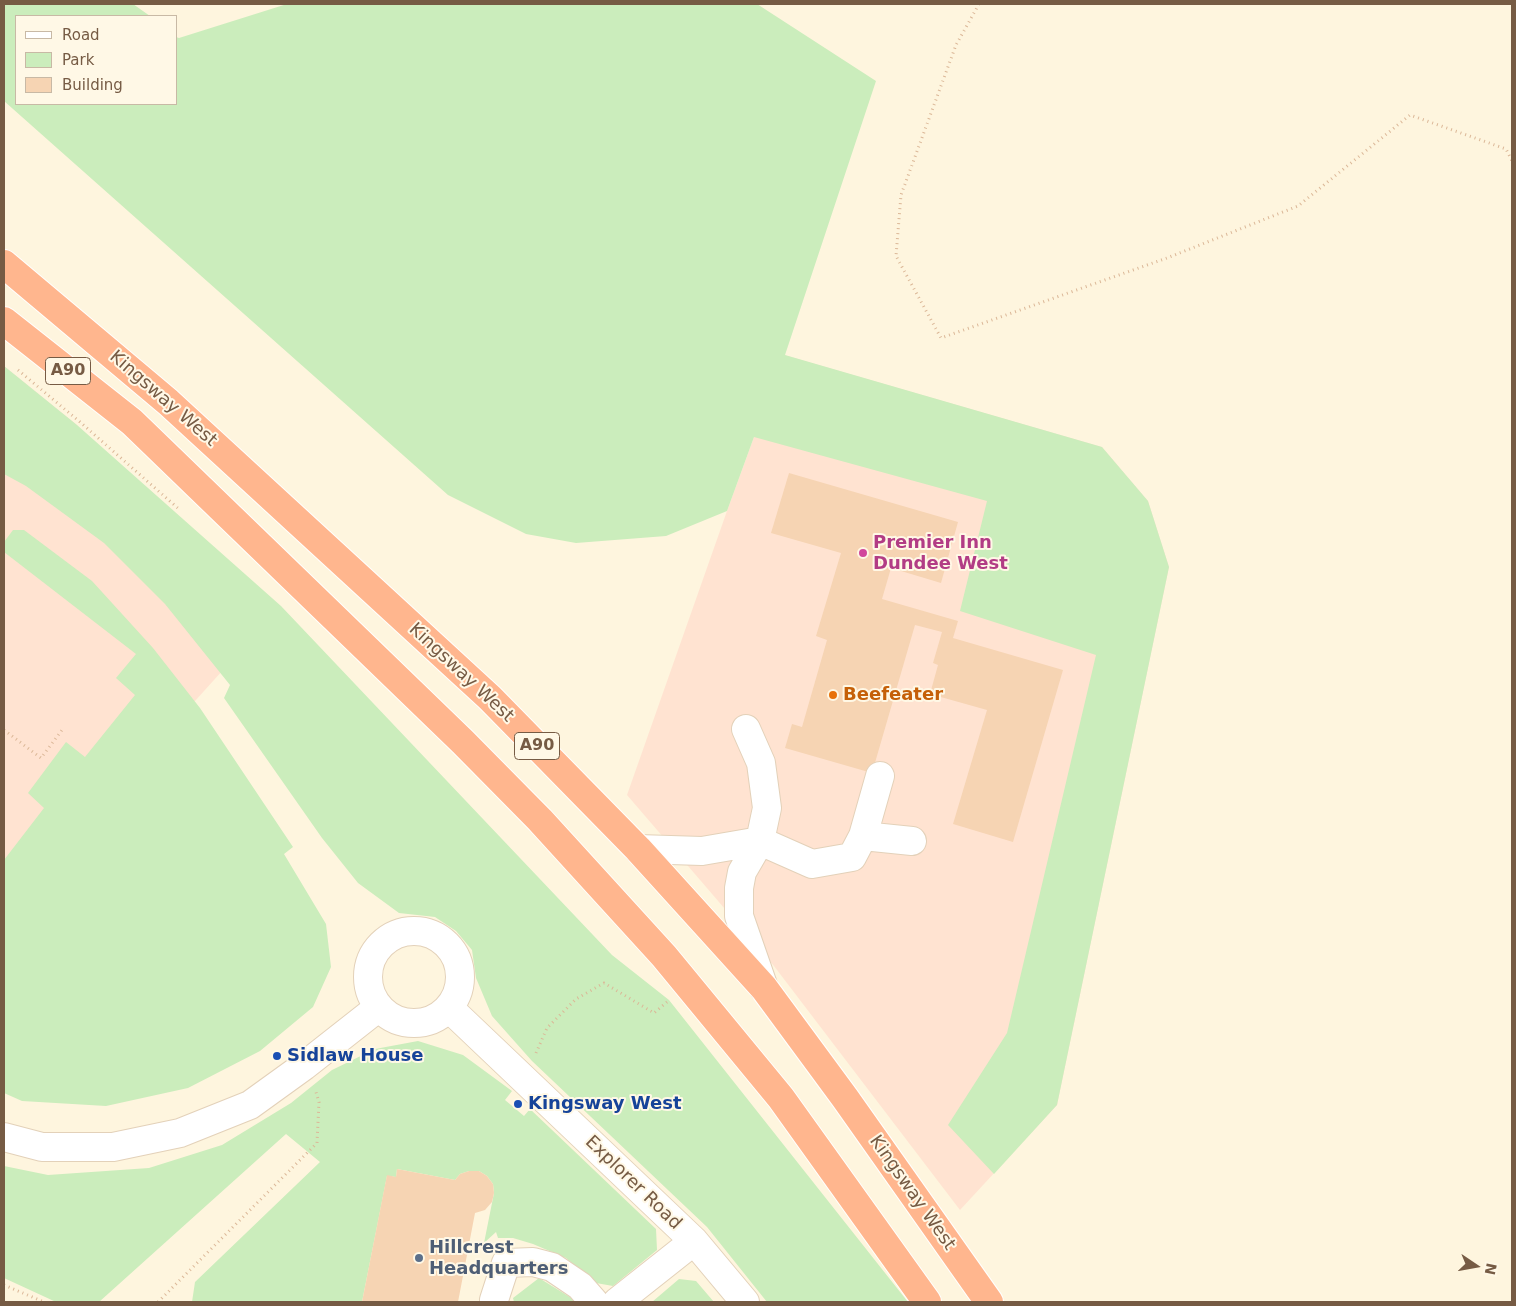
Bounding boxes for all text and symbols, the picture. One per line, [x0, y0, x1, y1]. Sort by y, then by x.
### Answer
legend [15, 15, 178, 105]
text: Road [62, 26, 100, 44]
text: Park [62, 51, 94, 69]
text: Building [62, 76, 123, 94]
street label: Kingsway West [105, 346, 221, 452]
road number: A90 [46, 358, 90, 384]
place label: Premier Inn Dundee West [873, 532, 1008, 574]
marker: Premier Inn Dundee West [857, 547, 869, 559]
street label: Kingsway West [404, 619, 518, 727]
place label: Beefeater [843, 684, 943, 706]
marker: Beefeater [827, 689, 839, 701]
road number: A90 [514, 732, 560, 759]
place label: Sidlaw House [287, 1045, 423, 1067]
marker: Sidlaw House [271, 1050, 283, 1062]
place label: Kingsway West [528, 1093, 681, 1115]
marker: Kingsway West [512, 1098, 524, 1110]
street label: Kingsway West [864, 1131, 960, 1255]
street label: Explorer Road [580, 1132, 686, 1234]
place label: Hillcrest Headquarters [429, 1237, 568, 1280]
north arrow [1451, 1241, 1501, 1291]
marker: Hillcrest Headquarters [413, 1252, 425, 1264]
text: N [1482, 1262, 1500, 1277]

